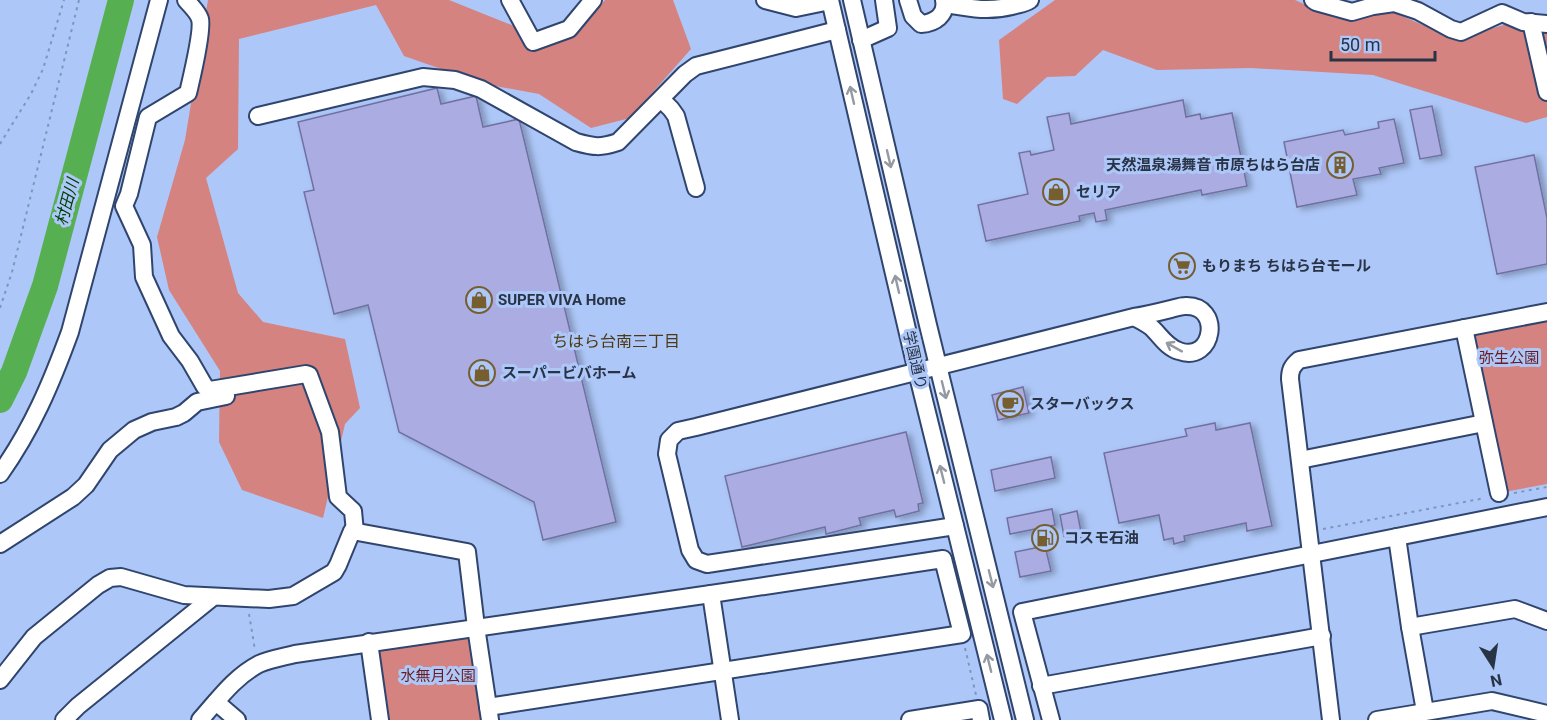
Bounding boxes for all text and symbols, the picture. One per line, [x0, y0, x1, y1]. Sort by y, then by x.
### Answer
scale bar [1331, 24, 1434, 62]
text: 50 m [1340, 34, 1380, 55]
one-way arrow [846, 85, 857, 105]
one-way arrow [883, 149, 895, 168]
building icon: 天然温泉湯舞音 市原ちはら台店 [1325, 150, 1355, 180]
place label: 天然温泉湯舞音 市原ちはら台店 [1106, 156, 1320, 174]
water label: 村田川 [52, 174, 83, 228]
shop icon: セリア [1041, 177, 1071, 207]
place label: セリア [1076, 183, 1121, 201]
supermarket icon: もりまち ちはら台モール [1167, 251, 1197, 281]
place label: もりまち ちはら台モール [1202, 257, 1371, 275]
one-way arrow [890, 275, 902, 294]
shop icon: SUPER VIVA Home [464, 285, 494, 315]
place label: SUPER VIVA Home [498, 291, 626, 309]
street label: 学園通り [899, 329, 931, 391]
district label: ちはら台南三丁目 [552, 332, 680, 351]
one-way arrow [1166, 341, 1183, 353]
park label: 弥生公園 [1479, 349, 1539, 367]
shop icon: スーパービバホーム [467, 358, 497, 388]
place label: スーパービバホーム [502, 364, 636, 382]
one-way arrow [939, 380, 951, 399]
cafe icon: スターバックス [995, 389, 1025, 419]
place label: スターバックス [1030, 395, 1134, 413]
one-way arrow [936, 465, 948, 484]
fuel station icon: コスモ石油 [1030, 523, 1060, 553]
place label: コスモ石油 [1064, 529, 1139, 547]
one-way arrow [985, 569, 997, 588]
north arrow [1463, 636, 1523, 696]
one-way arrow [983, 654, 995, 673]
park label: 水無月公園 [400, 667, 476, 685]
text: N [1489, 670, 1504, 691]

